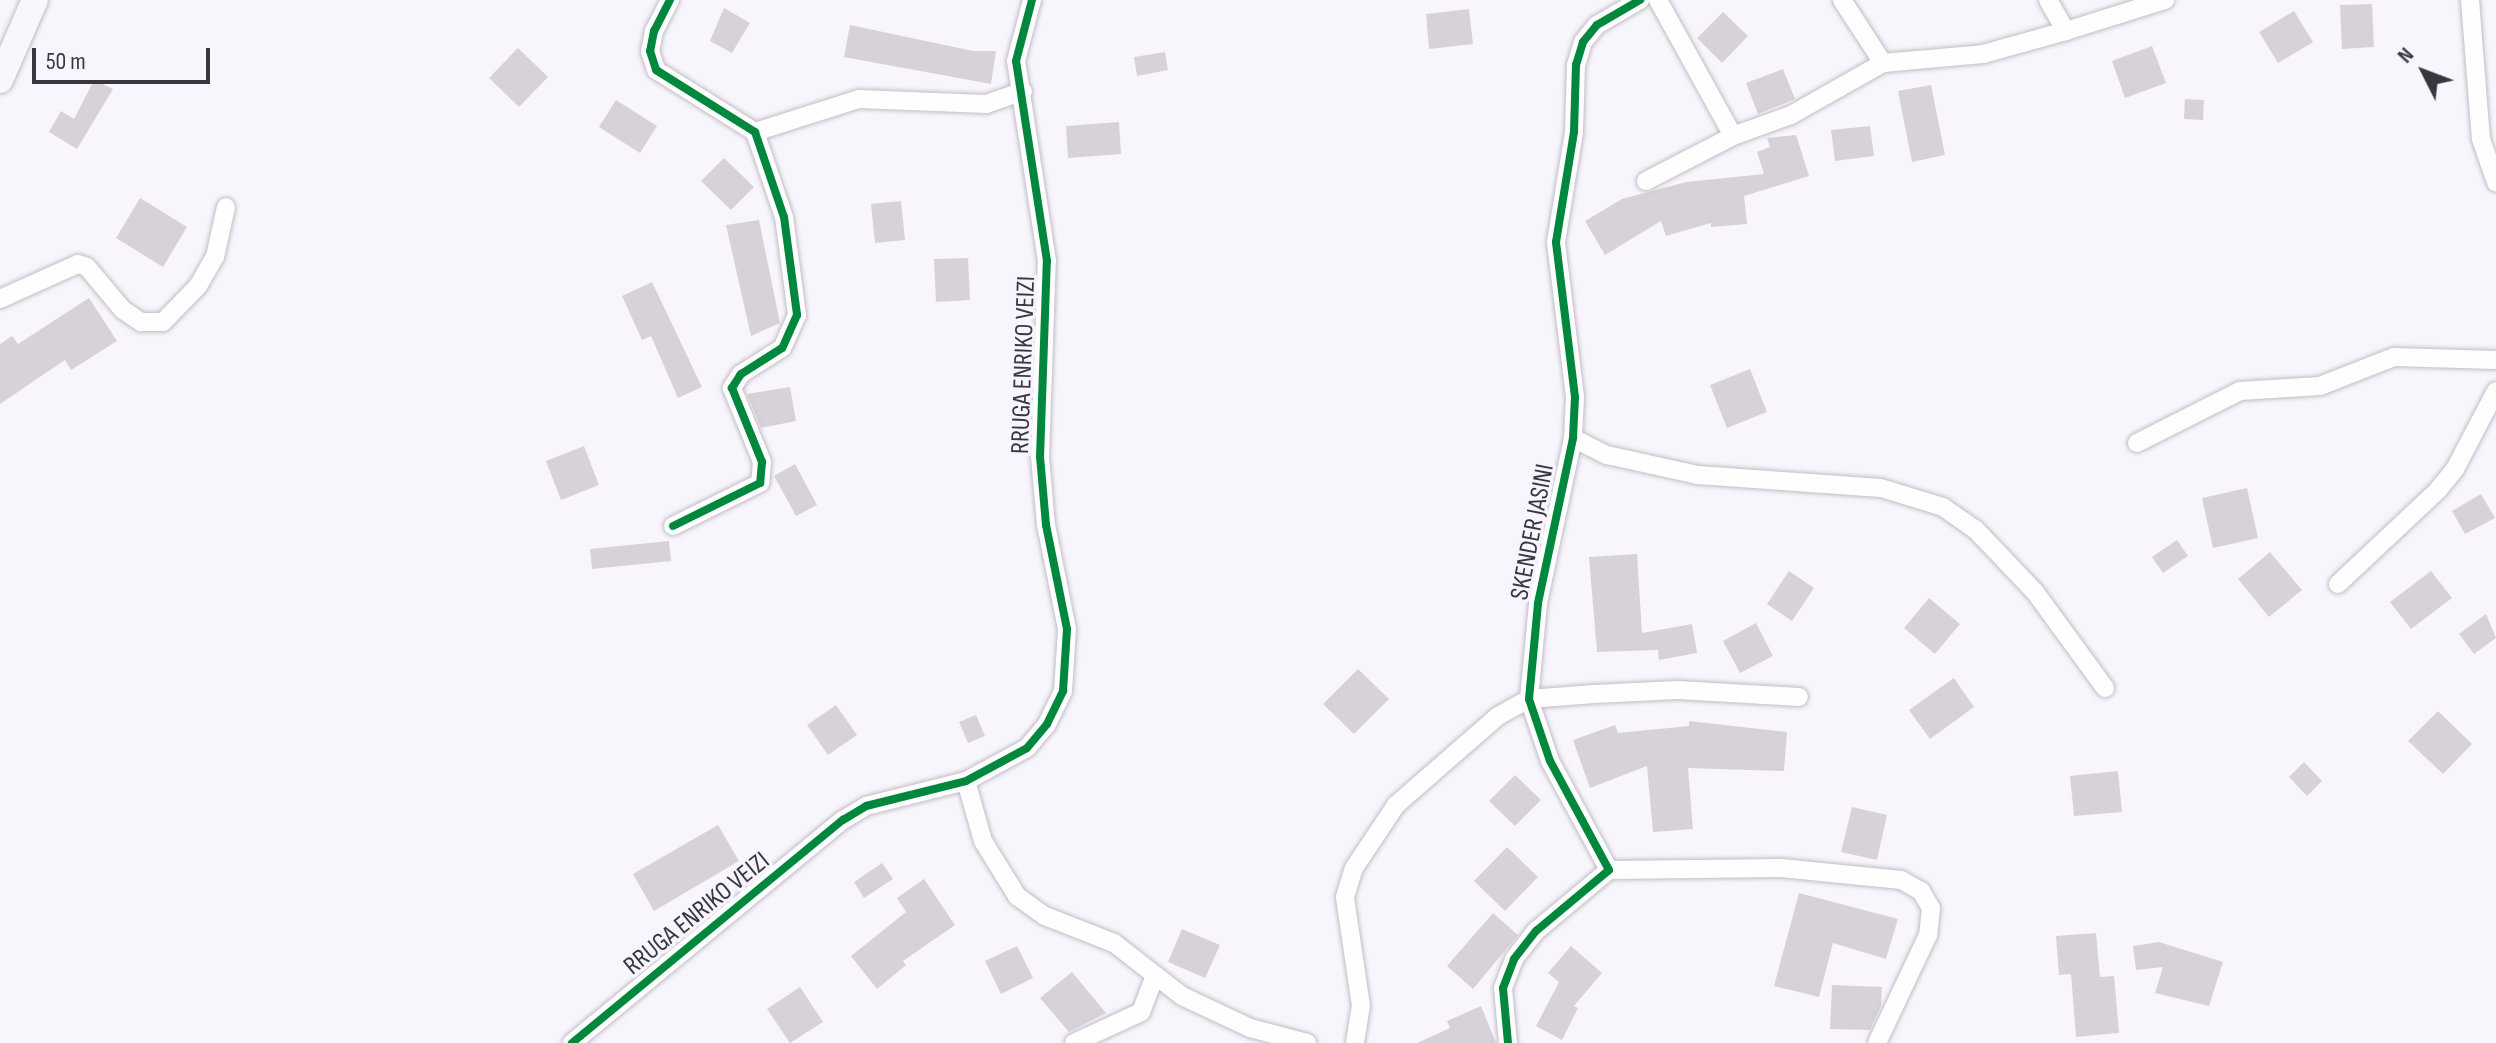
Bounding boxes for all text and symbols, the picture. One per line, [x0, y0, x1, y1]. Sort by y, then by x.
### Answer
scale bar [36, 32, 214, 82]
north arrow [2384, 32, 2464, 112]
text: N [2392, 42, 2420, 69]
text: 50 m [46, 47, 86, 76]
street label: RRUGA ENRIKO VEIZI [1005, 275, 1043, 455]
street label: SKENDER JASINI [1505, 461, 1561, 603]
street label: RRUGA ENRIKO VEIZI [618, 846, 776, 982]

